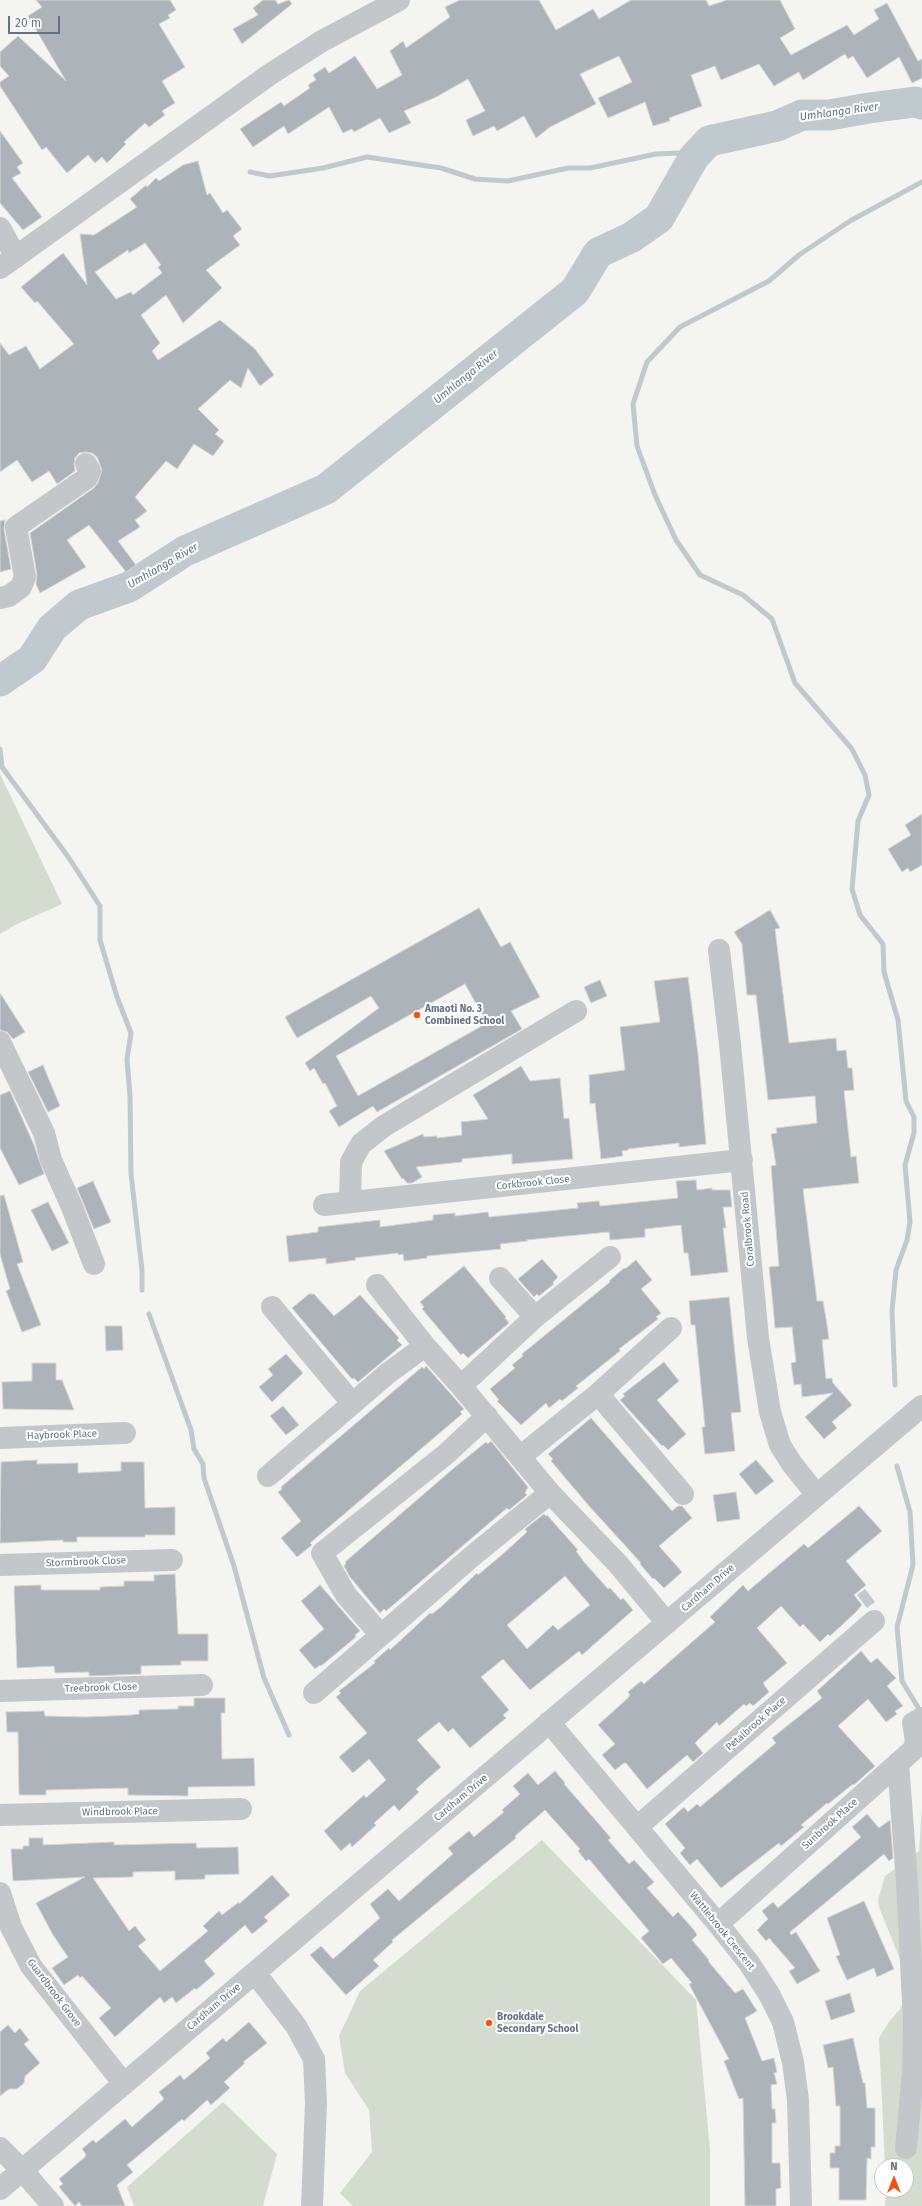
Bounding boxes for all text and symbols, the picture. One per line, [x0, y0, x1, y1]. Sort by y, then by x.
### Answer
scale bar [10, 8, 62, 34]
text: 20 m [15, 16, 41, 30]
water label: Umhlanga River [799, 100, 879, 124]
water label: Umhlanga River [431, 347, 501, 407]
water label: Umhlanga River [125, 541, 201, 591]
place label: Amaoti No. 3 Combined School [425, 1003, 504, 1026]
marker: Amaoti No. 3 Combined School [412, 1010, 422, 1020]
street label: Corkbrook Close [496, 1173, 570, 1193]
street label: Coralbrook Road [739, 1191, 757, 1267]
street label: Haybrook Place [27, 1428, 97, 1442]
street label: Stormbrook Close [46, 1555, 126, 1569]
street label: Cardham Drive [679, 1562, 737, 1614]
street label: Treebrook Close [65, 1681, 137, 1695]
street label: Petalbrook Place [723, 1695, 789, 1753]
street label: Cardham Drive [432, 1772, 490, 1824]
street label: Sunbrook Place [800, 1796, 860, 1852]
street label: Windbrook Place [82, 1805, 158, 1819]
street label: Wattlebrook Crescent [687, 1890, 757, 1972]
street label: Guardbrook Grove [25, 1957, 83, 2029]
street label: Cardham Drive [185, 1981, 243, 2033]
place label: Brookdale Secondary School [497, 2011, 578, 2034]
marker: Brookdale Secondary School [484, 2018, 494, 2028]
north arrow [874, 2158, 914, 2198]
text: N [890, 2160, 898, 2173]

